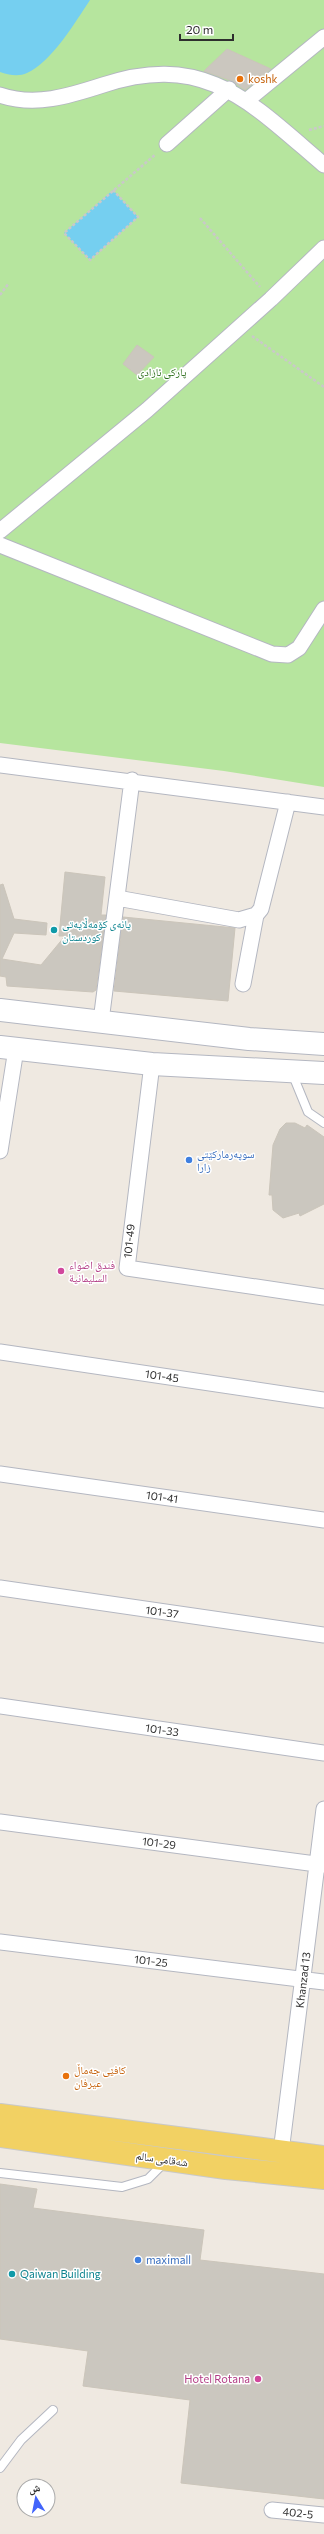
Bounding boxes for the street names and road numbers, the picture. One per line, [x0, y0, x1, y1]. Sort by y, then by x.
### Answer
street label: 101-49 [120, 1223, 137, 1259]
street label: 101-45 [144, 1367, 180, 1384]
street label: 101-41 [145, 1488, 179, 1505]
street label: 101-37 [145, 1603, 180, 1620]
street label: 101-33 [144, 1721, 180, 1738]
street label: 101-29 [141, 1834, 177, 1851]
street label: Khanzad 13 [293, 1951, 312, 2009]
street label: 101-25 [134, 1952, 169, 1969]
street label: شەقامی سالم [135, 2148, 189, 2171]
street label: 402-5 [282, 2504, 314, 2521]

